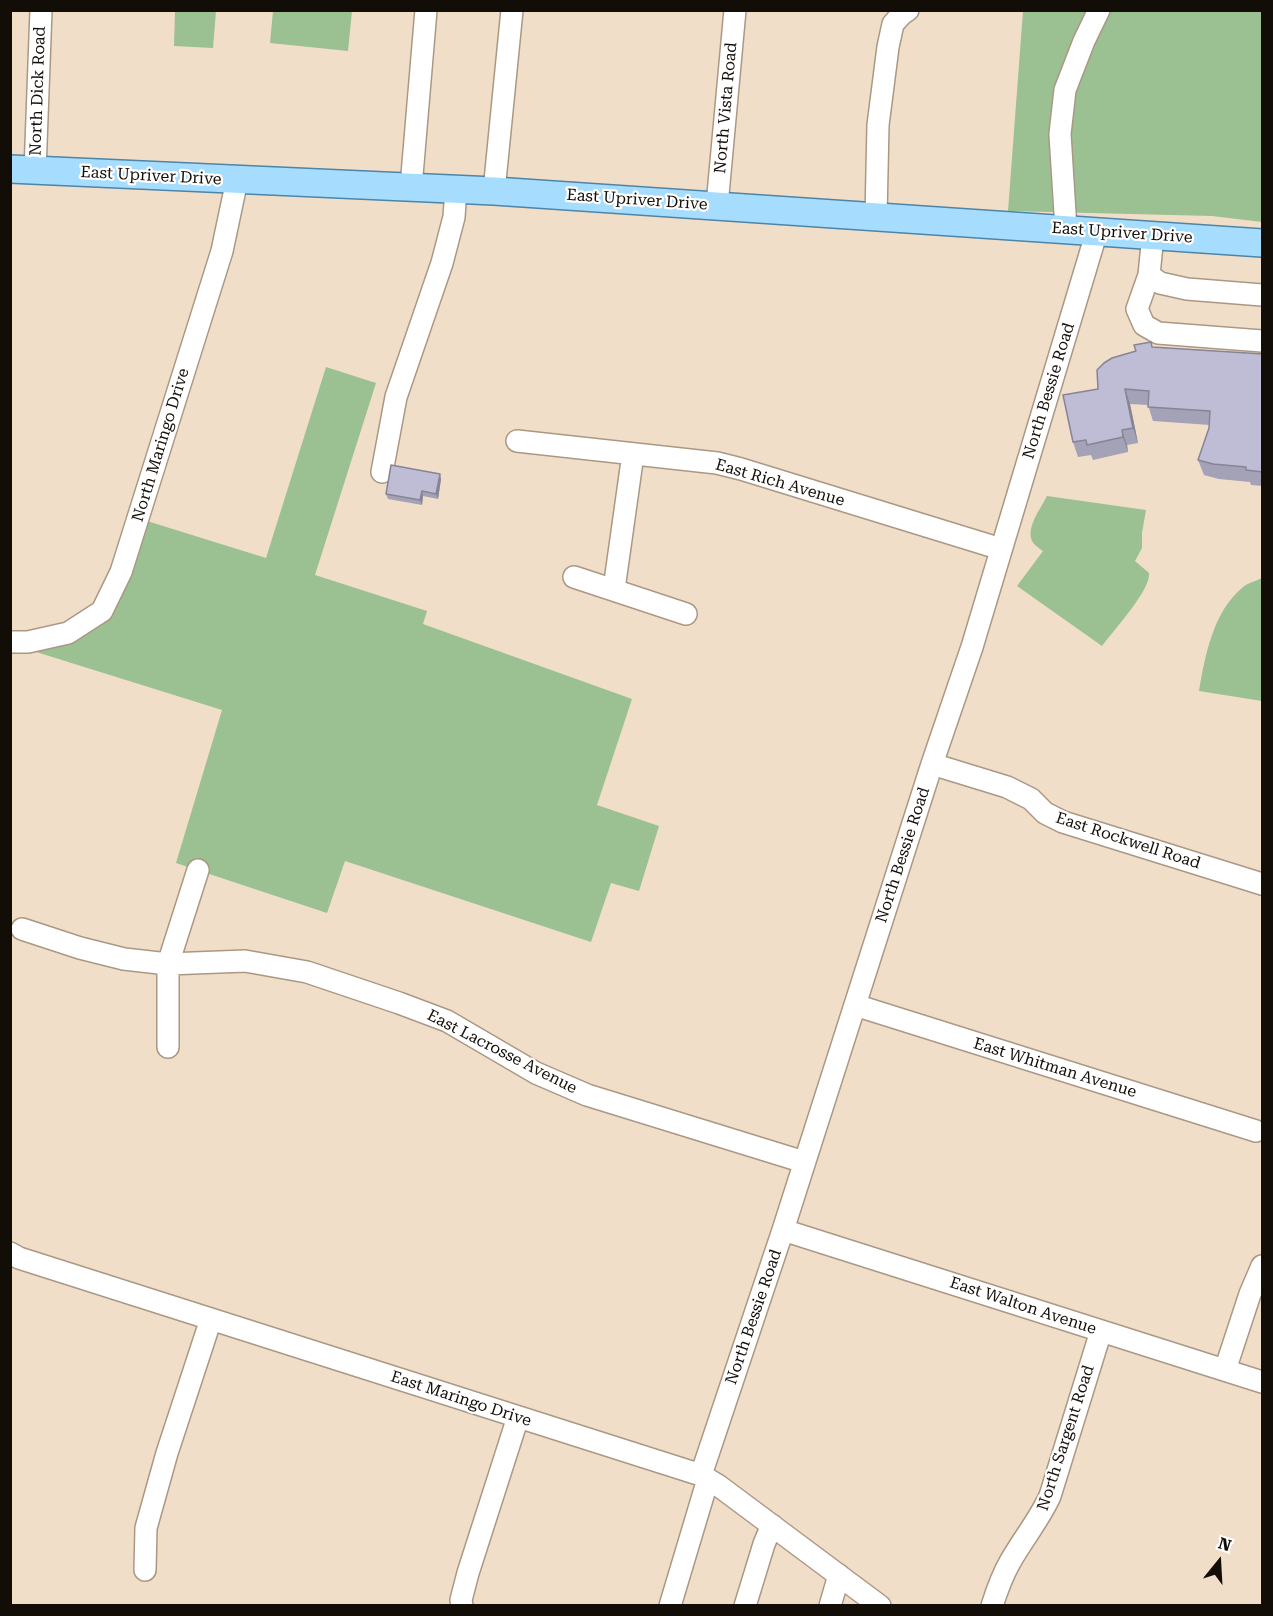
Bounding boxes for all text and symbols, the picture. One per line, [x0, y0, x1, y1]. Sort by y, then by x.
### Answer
street label: North Dick Road [26, 26, 50, 156]
street label: North Vista Road [711, 42, 741, 174]
street label: East Upriver Drive [80, 163, 222, 189]
street label: East Upriver Drive [566, 185, 708, 215]
street label: East Upriver Drive [1051, 218, 1193, 248]
street label: North Bessie Road [1019, 321, 1079, 461]
street label: North Maringo Drive [128, 366, 194, 524]
street label: East Rich Avenue [713, 455, 847, 511]
street label: North Bessie Road [872, 785, 934, 925]
street label: East Rockwell Road [1053, 809, 1203, 873]
street label: East Lacrosse Avenue [424, 1006, 580, 1098]
street label: East Whitman Avenue [971, 1034, 1139, 1102]
street label: North Bessie Road [722, 1247, 786, 1387]
street label: East Walton Avenue [947, 1273, 1099, 1339]
street label: North Sargent Road [1033, 1363, 1099, 1513]
street label: East Maringo Drive [388, 1367, 534, 1431]
north arrow [1189, 1532, 1249, 1592]
text: N [1216, 1533, 1234, 1555]

